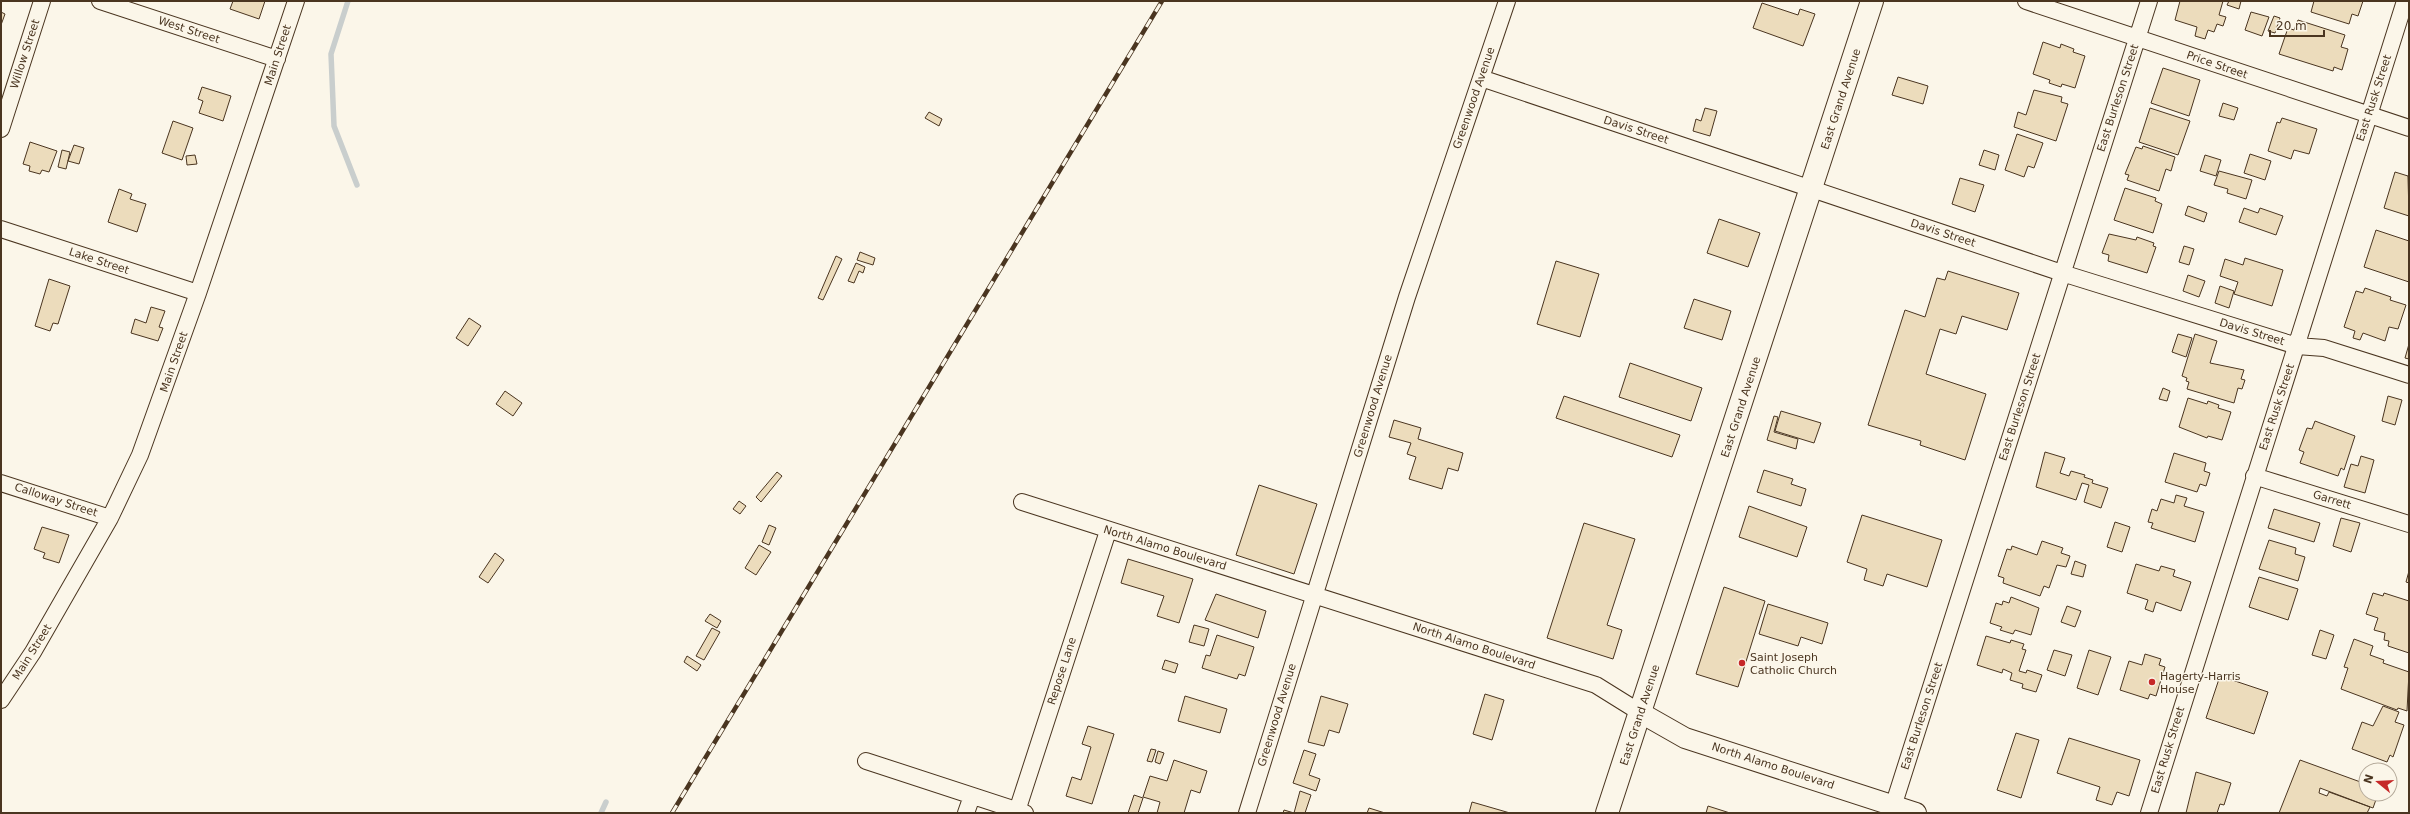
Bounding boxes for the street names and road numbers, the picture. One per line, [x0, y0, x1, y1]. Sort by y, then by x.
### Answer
street label: West Street [157, 14, 222, 46]
street label: Willow Street [8, 17, 43, 90]
street label: Main Street [262, 22, 294, 87]
street label: East Burleson Street [2094, 42, 2142, 153]
street label: Greenwood Avenue [1450, 45, 1498, 151]
street label: East Grand Avenue [1819, 47, 1864, 151]
street label: Price Street [2185, 48, 2250, 82]
street label: East Rusk Street [2354, 52, 2394, 143]
street label: Davis Street [1602, 113, 1671, 147]
street label: Davis Street [1909, 216, 1978, 250]
street label: Lake Street [67, 245, 131, 277]
street label: Davis Street [2218, 316, 2287, 348]
street label: Main Street [158, 329, 191, 394]
street label: East Burleson Street [1996, 351, 2044, 462]
street label: Greenwood Avenue [1351, 353, 1395, 459]
street label: East Grand Avenue [1719, 355, 1764, 459]
street label: East Rusk Street [2257, 361, 2297, 452]
street label: Calloway Street [13, 480, 100, 520]
street label: Garrett [2311, 488, 2353, 512]
street label: North Alamo Boulevard [1102, 523, 1228, 573]
street label: North Alamo Boulevard [1411, 620, 1537, 672]
street label: Main Street [10, 621, 55, 682]
street label: Repose Lane [1045, 635, 1079, 706]
street label: East Burleson Street [1898, 660, 1946, 771]
street label: Greenwood Avenue [1255, 662, 1299, 768]
street label: East Grand Avenue [1618, 663, 1663, 767]
street label: East Rusk Street [2149, 704, 2188, 795]
street label: North Alamo Boulevard [1710, 740, 1836, 792]

